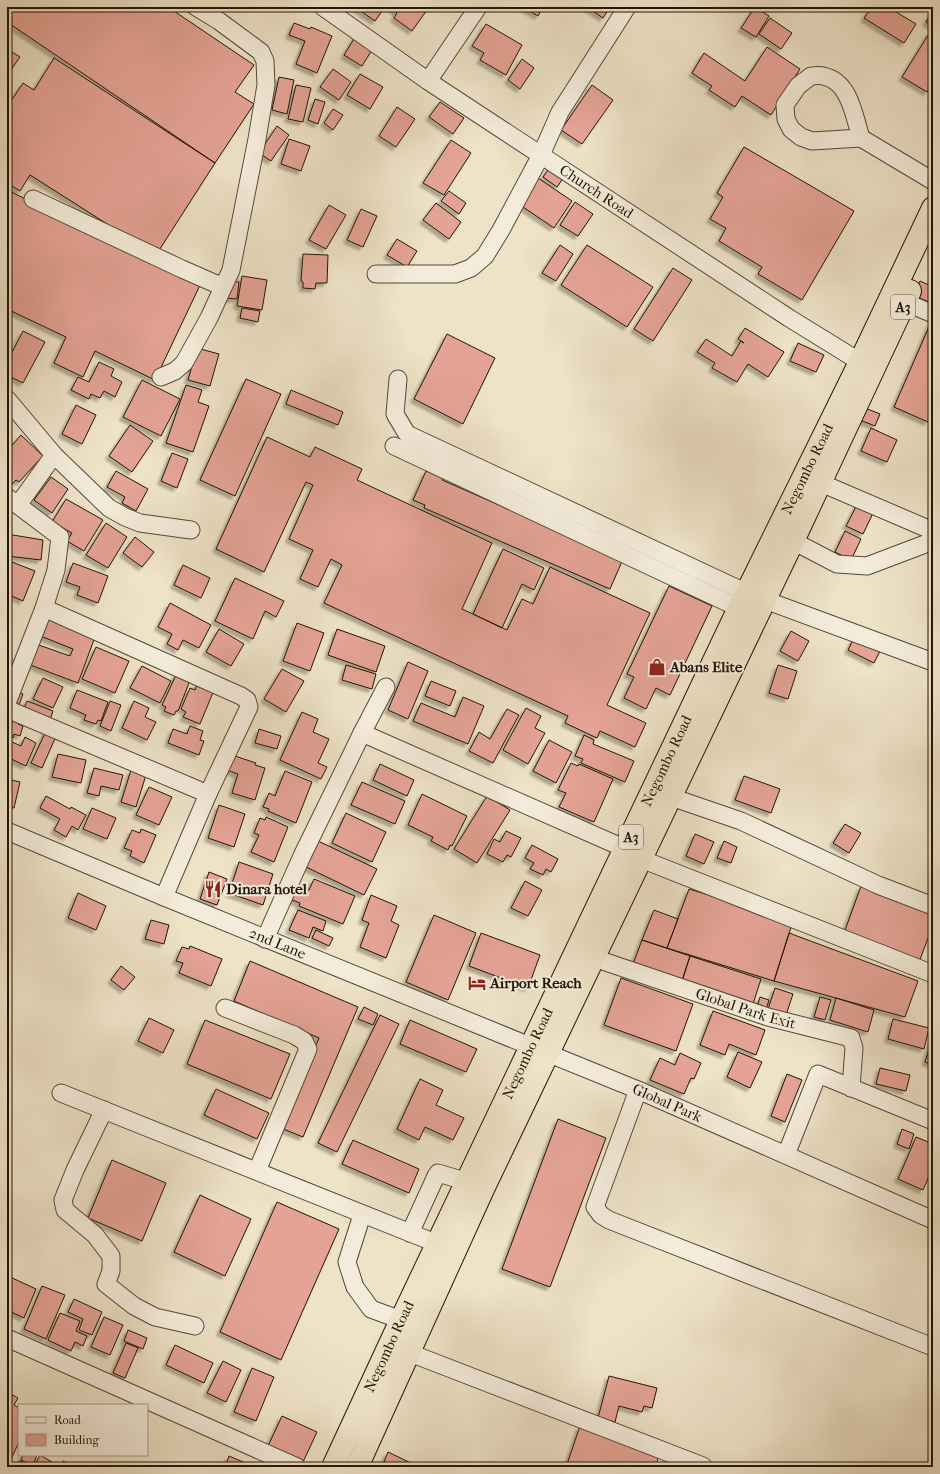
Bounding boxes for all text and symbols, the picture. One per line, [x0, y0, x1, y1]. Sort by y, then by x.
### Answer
street label: Church Road [556, 161, 638, 223]
road number: A3 [891, 295, 915, 319]
street label: Negombo Road [778, 420, 838, 517]
shop icon: Abans Elite [647, 657, 667, 677]
place label: Abans Elite [669, 658, 743, 676]
street label: Negombo Road [637, 712, 696, 809]
road number: A3 [619, 825, 643, 849]
restaurant icon: Dinara hotel [203, 879, 223, 899]
place label: Dinara hotel [226, 880, 308, 898]
street label: 2nd Lane [247, 924, 309, 963]
hotel icon: Airport Reach [467, 973, 487, 993]
place label: Airport Reach [489, 974, 582, 992]
street label: Global Park Exit [693, 984, 798, 1033]
street label: Negombo Road [498, 1004, 557, 1102]
street label: Global Park [630, 1080, 705, 1126]
street label: Negombo Road [360, 1297, 418, 1395]
legend [18, 1404, 148, 1456]
text: Road [54, 1413, 81, 1427]
text: Building [54, 1433, 99, 1447]

